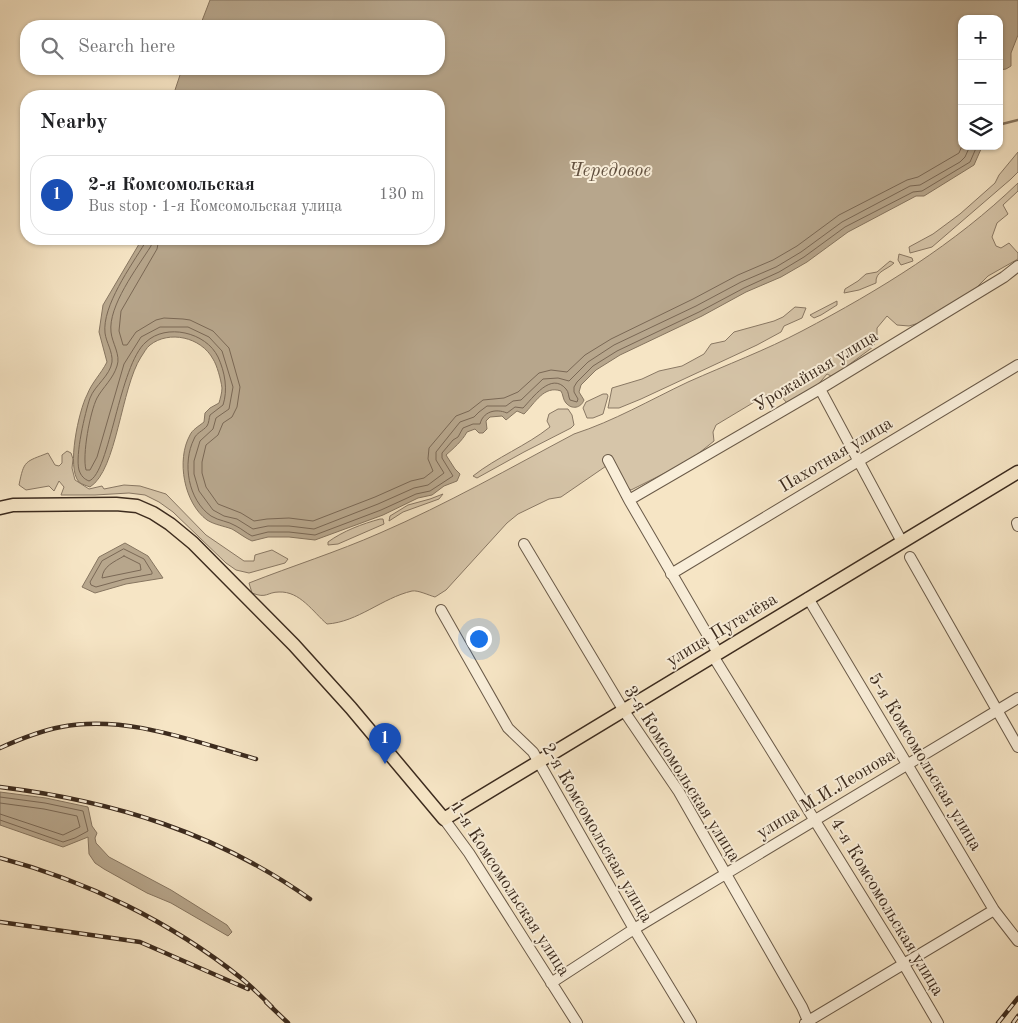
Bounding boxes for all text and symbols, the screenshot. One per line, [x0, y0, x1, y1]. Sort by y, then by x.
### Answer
map controls [958, 15, 1003, 150]
button: + [958, 15, 1003, 60]
search box [20, 20, 445, 75]
icon: search [38, 34, 66, 62]
text: Search here [78, 38, 175, 57]
button: − [958, 60, 1003, 105]
button: layers [958, 105, 1003, 150]
text: Nearby [40, 112, 108, 133]
water label: Чередовое [569, 162, 651, 181]
text: 2-я Комсомольская [88, 176, 255, 195]
text: 1 [52, 187, 62, 203]
text: 130 m [379, 187, 424, 203]
text: Bus stop · 1-я Комсомольская улица [88, 199, 342, 215]
street label: Урожайная улица [751, 327, 881, 415]
street label: Пахотная улица [776, 414, 896, 496]
street label: улица Пугачёва [663, 590, 781, 670]
your location [466, 626, 492, 652]
street label: 5-я Комсомольская улица [865, 670, 985, 854]
street label: 3-я Комсомольская улица [620, 683, 744, 865]
pin: 1 [369, 723, 401, 764]
street label: 2-я Комсомольская улица [538, 740, 656, 926]
street label: улица М.И.Леонова [754, 746, 898, 842]
street label: 1-я Комсомольская улица [447, 799, 573, 979]
street label: 4-я Комсомольская улица [827, 815, 947, 999]

